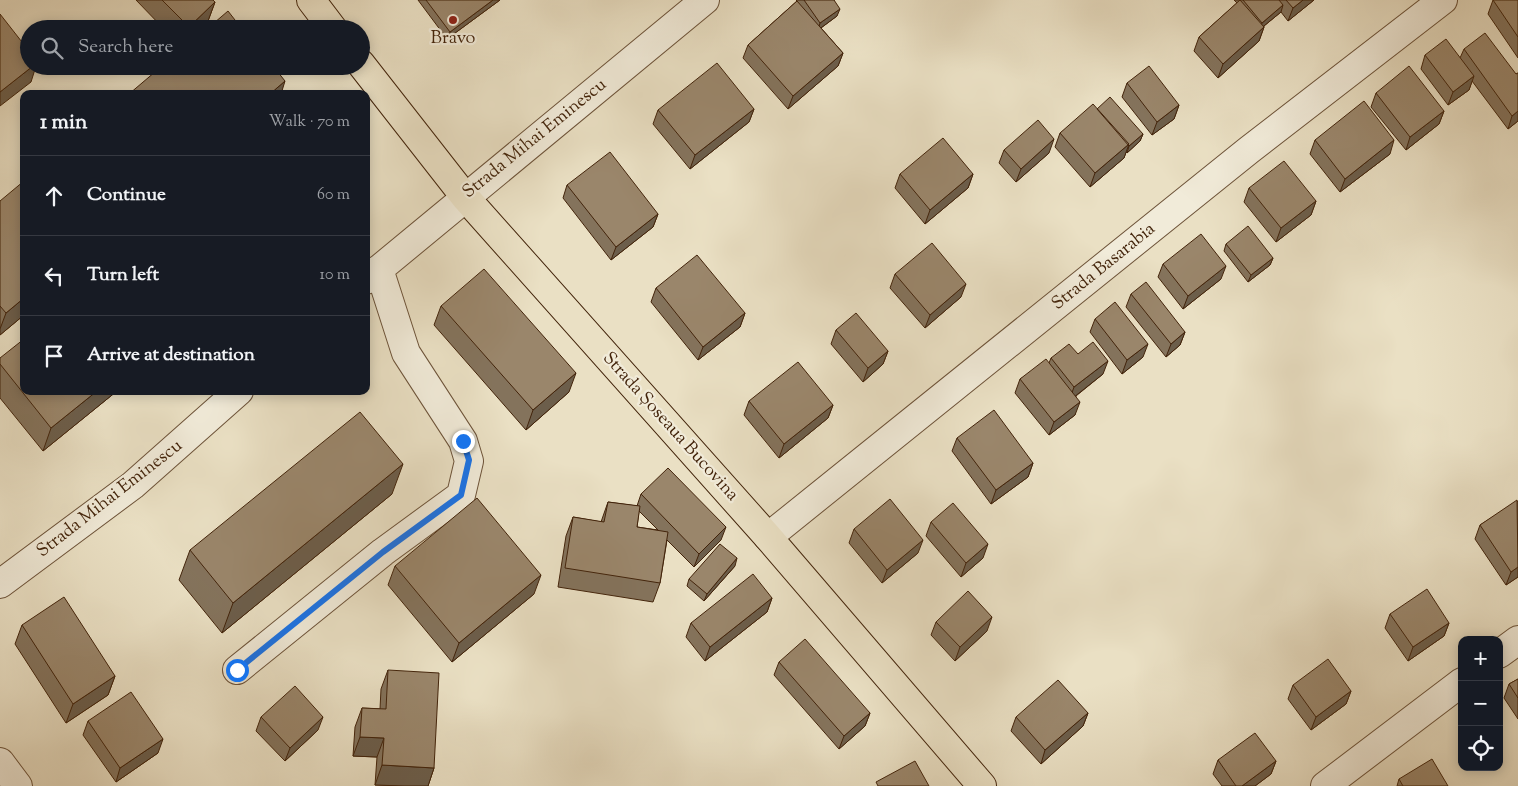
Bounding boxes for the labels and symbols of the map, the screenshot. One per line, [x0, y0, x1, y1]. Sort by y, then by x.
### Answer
marker: Bravo [447, 14, 459, 26]
place label: Bravo [431, 26, 476, 52]
street label: Strada Mihai Eminescu [457, 73, 613, 205]
street label: Strada Basarabia [1047, 217, 1161, 317]
street label: Strada Șoseaua Bucovina [596, 347, 744, 507]
route end [452, 430, 475, 453]
street label: Strada Mihai Eminescu [32, 434, 188, 564]
route start [226, 659, 249, 682]

